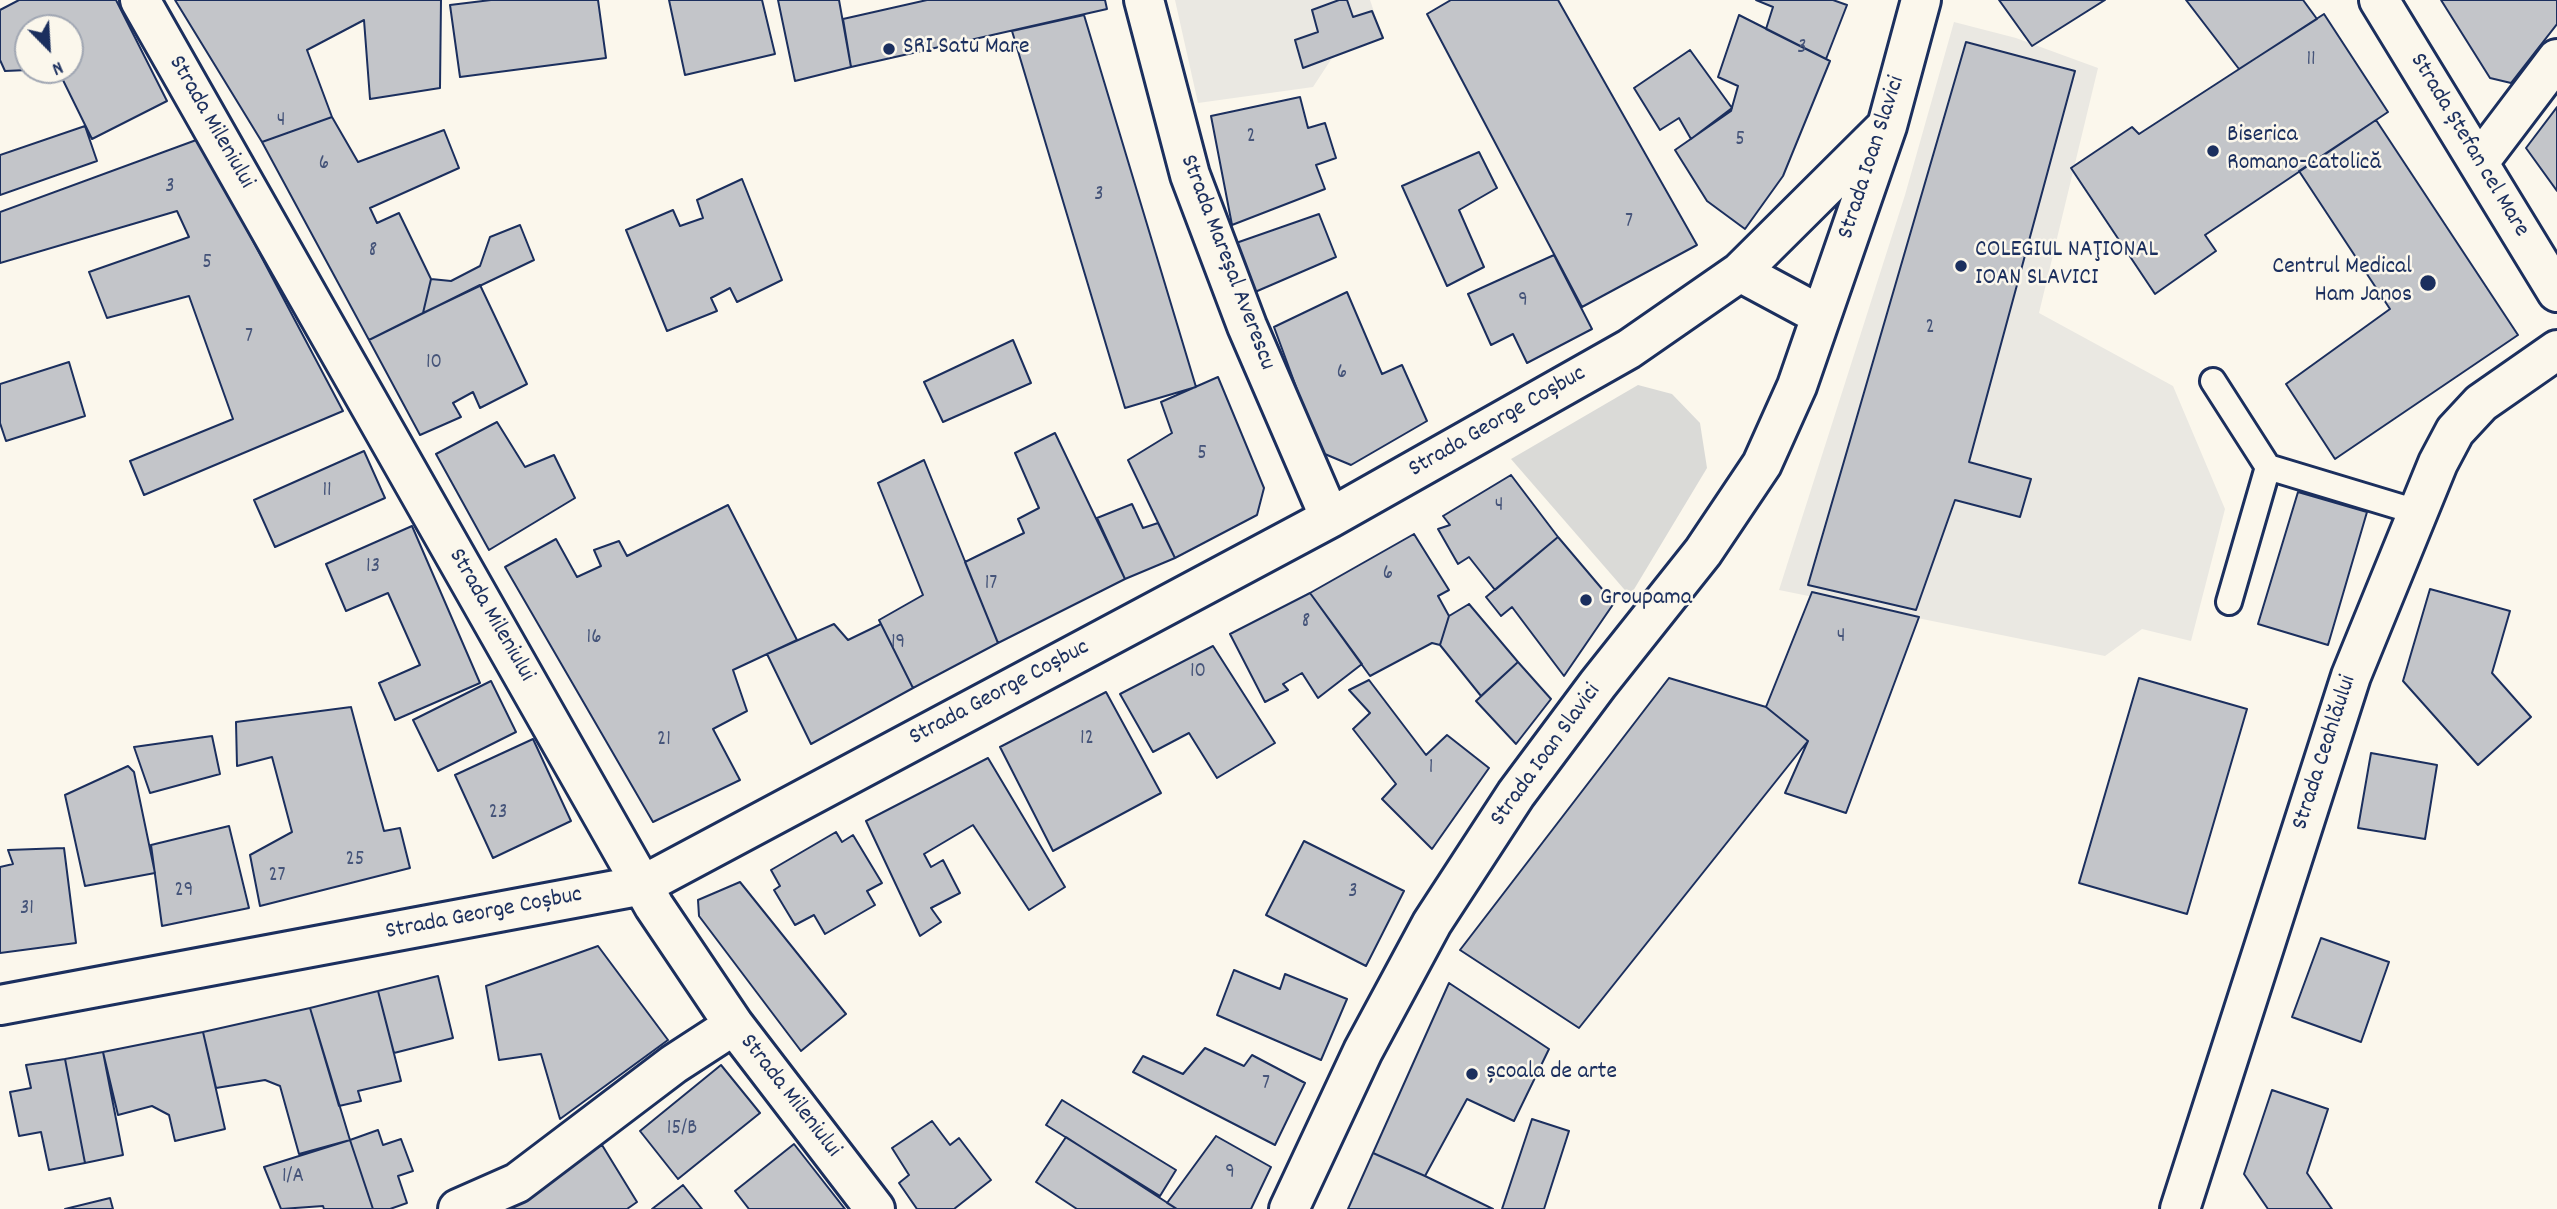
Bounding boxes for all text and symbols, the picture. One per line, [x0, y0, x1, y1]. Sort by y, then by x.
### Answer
north arrow [14, 14, 84, 84]
place label: SRI Satu Mare [903, 35, 1030, 63]
house number: 3 [1797, 36, 1807, 62]
marker: SRI Satu Mare [881, 41, 897, 57]
house number: 11 [2306, 48, 2316, 74]
street label: Strada Ștefan cel Mare [2402, 49, 2534, 243]
street label: Strada Mileniului [160, 51, 260, 195]
text: N [47, 53, 67, 81]
street label: Strada Ioan Slavici [1833, 73, 1913, 243]
house number: 4 [277, 109, 285, 135]
place label: Biserica Romano-Catolică [2227, 123, 2381, 179]
house number: 2 [1246, 125, 1256, 151]
house number: 5 [1735, 128, 1745, 154]
marker: Biserica Romano-Catolică [2205, 143, 2221, 159]
street label: Strada Mareșal Averescu [1172, 151, 1280, 375]
house number: 6 [319, 152, 329, 178]
house number: 3 [165, 175, 175, 201]
house number: 3 [1094, 183, 1104, 209]
house number: 7 [1625, 210, 1633, 236]
place label: COLEGIUL NAŢIONAL IOAN SLAVICI [1975, 238, 2158, 294]
house number: 8 [369, 239, 377, 265]
house number: 5 [202, 251, 212, 277]
place label: Centrul Medical Ham Janos [2272, 255, 2412, 311]
marker: COLEGIUL NAŢIONAL IOAN SLAVICI [1953, 258, 1969, 274]
marker: Centrul Medical Ham Janos [2418, 273, 2438, 293]
house number: 9 [1518, 289, 1528, 315]
house number: 2 [1925, 316, 1935, 342]
house number: 7 [245, 325, 253, 351]
house number: 10 [426, 351, 442, 377]
house number: 6 [1337, 361, 1347, 387]
street label: Strada George Coșbuc [1404, 361, 1592, 485]
house number: 5 [1197, 442, 1207, 468]
house number: 11 [322, 479, 332, 505]
house number: 4 [1495, 494, 1503, 520]
street label: Strada Mileniului [440, 544, 540, 688]
house number: 13 [366, 555, 380, 581]
house number: 6 [1383, 562, 1393, 588]
house number: 17 [985, 572, 997, 598]
place label: Groupama [1600, 586, 1692, 614]
marker: Groupama [1578, 592, 1594, 608]
house number: 8 [1302, 610, 1310, 636]
house number: 4 [1837, 625, 1845, 651]
house number: 16 [587, 626, 601, 652]
house number: 19 [891, 631, 905, 657]
street label: Strada George Coșbuc [905, 634, 1095, 754]
house number: 10 [1190, 660, 1206, 686]
street label: Strada Ceahlăului [2287, 672, 2365, 834]
street label: Strada Ioan Slavici [1486, 679, 1608, 833]
house number: 12 [1080, 727, 1094, 753]
house number: 21 [657, 728, 671, 754]
house number: 1 [1429, 756, 1433, 782]
house number: 23 [489, 801, 507, 827]
house number: 25 [346, 848, 364, 874]
house number: 27 [268, 864, 286, 890]
house number: 29 [175, 879, 193, 905]
house number: 3 [1348, 880, 1358, 906]
street label: Strada George Coșbuc [383, 882, 585, 948]
house number: 31 [20, 897, 34, 923]
street label: Strada Mileniului [732, 1030, 846, 1164]
place label: școala de arte [1486, 1060, 1617, 1088]
marker: școala de arte [1464, 1066, 1480, 1082]
house number: 7 [1262, 1072, 1270, 1098]
house number: 15/B [667, 1117, 697, 1143]
house number: 9 [1225, 1161, 1235, 1187]
house number: 1/A [282, 1165, 304, 1191]

